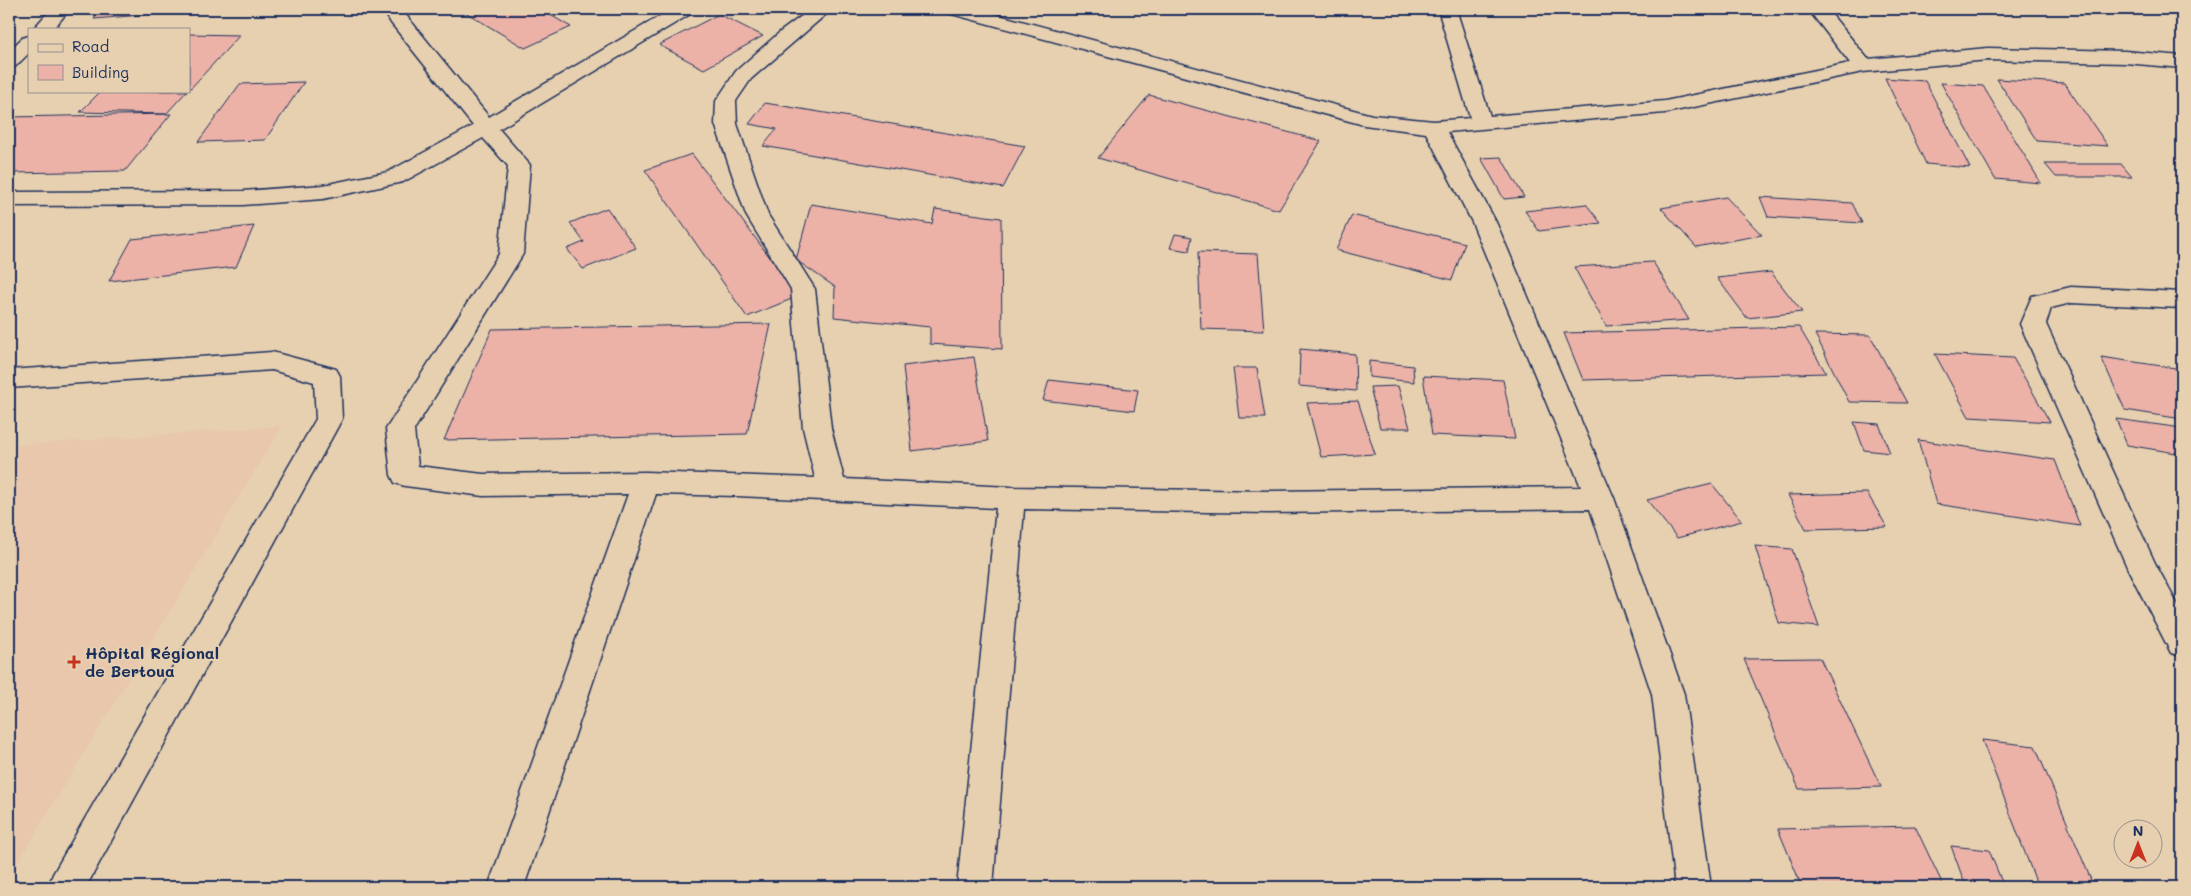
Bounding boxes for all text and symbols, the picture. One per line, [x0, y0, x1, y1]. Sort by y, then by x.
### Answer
legend [28, 28, 190, 92]
text: Road [72, 36, 109, 56]
text: Building [72, 62, 129, 82]
place label: Hôpital Régional de Bertoua [85, 642, 219, 681]
marker: Hôpital Régional de Bertoua [67, 655, 81, 669]
north arrow [2114, 818, 2164, 868]
text: N [2133, 821, 2143, 840]

